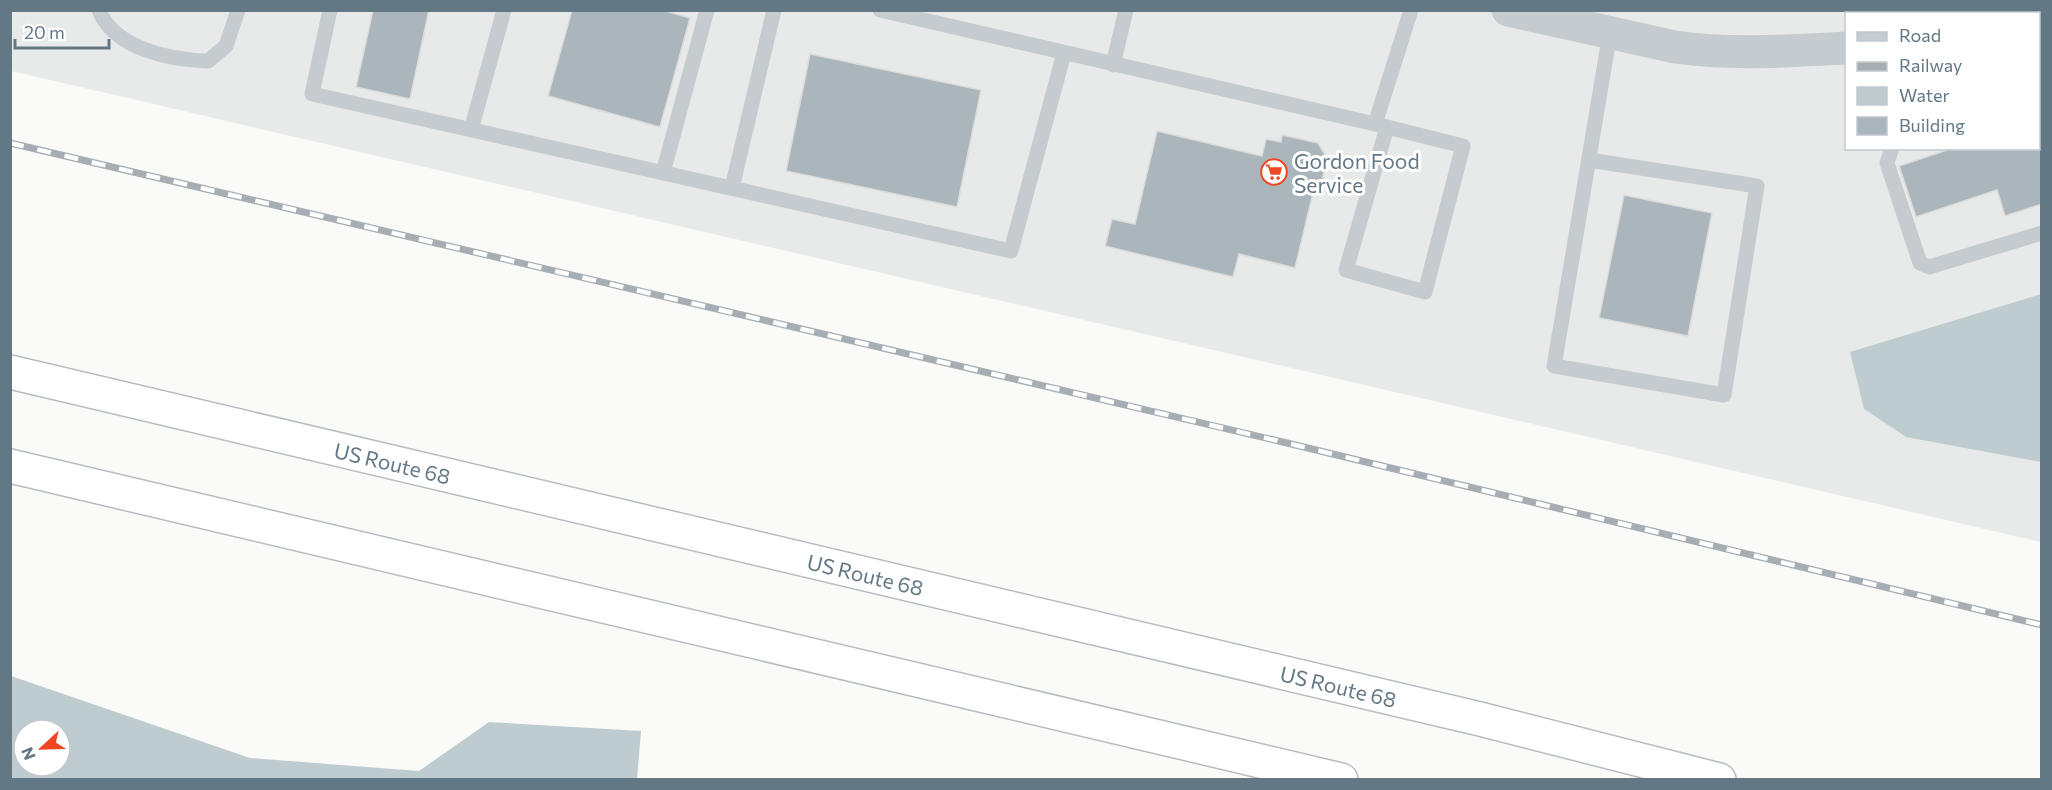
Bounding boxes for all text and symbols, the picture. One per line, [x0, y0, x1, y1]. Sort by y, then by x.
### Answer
scale bar [15, 12, 110, 50]
legend [1845, 12, 2040, 150]
text: 20 m [24, 21, 65, 43]
text: Road [1899, 24, 1941, 46]
text: Railway [1899, 54, 1962, 76]
text: Water [1899, 84, 1950, 106]
text: Building [1899, 114, 1965, 136]
place label: Gordon Food Service [1294, 148, 1420, 197]
supermarket icon: Gordon Food Service [1259, 157, 1289, 187]
street label: US Route 68 [332, 437, 453, 488]
street label: US Route 68 [805, 548, 926, 600]
street label: US Route 68 [1278, 660, 1399, 711]
north arrow [12, 718, 72, 778]
text: N [17, 745, 39, 763]

